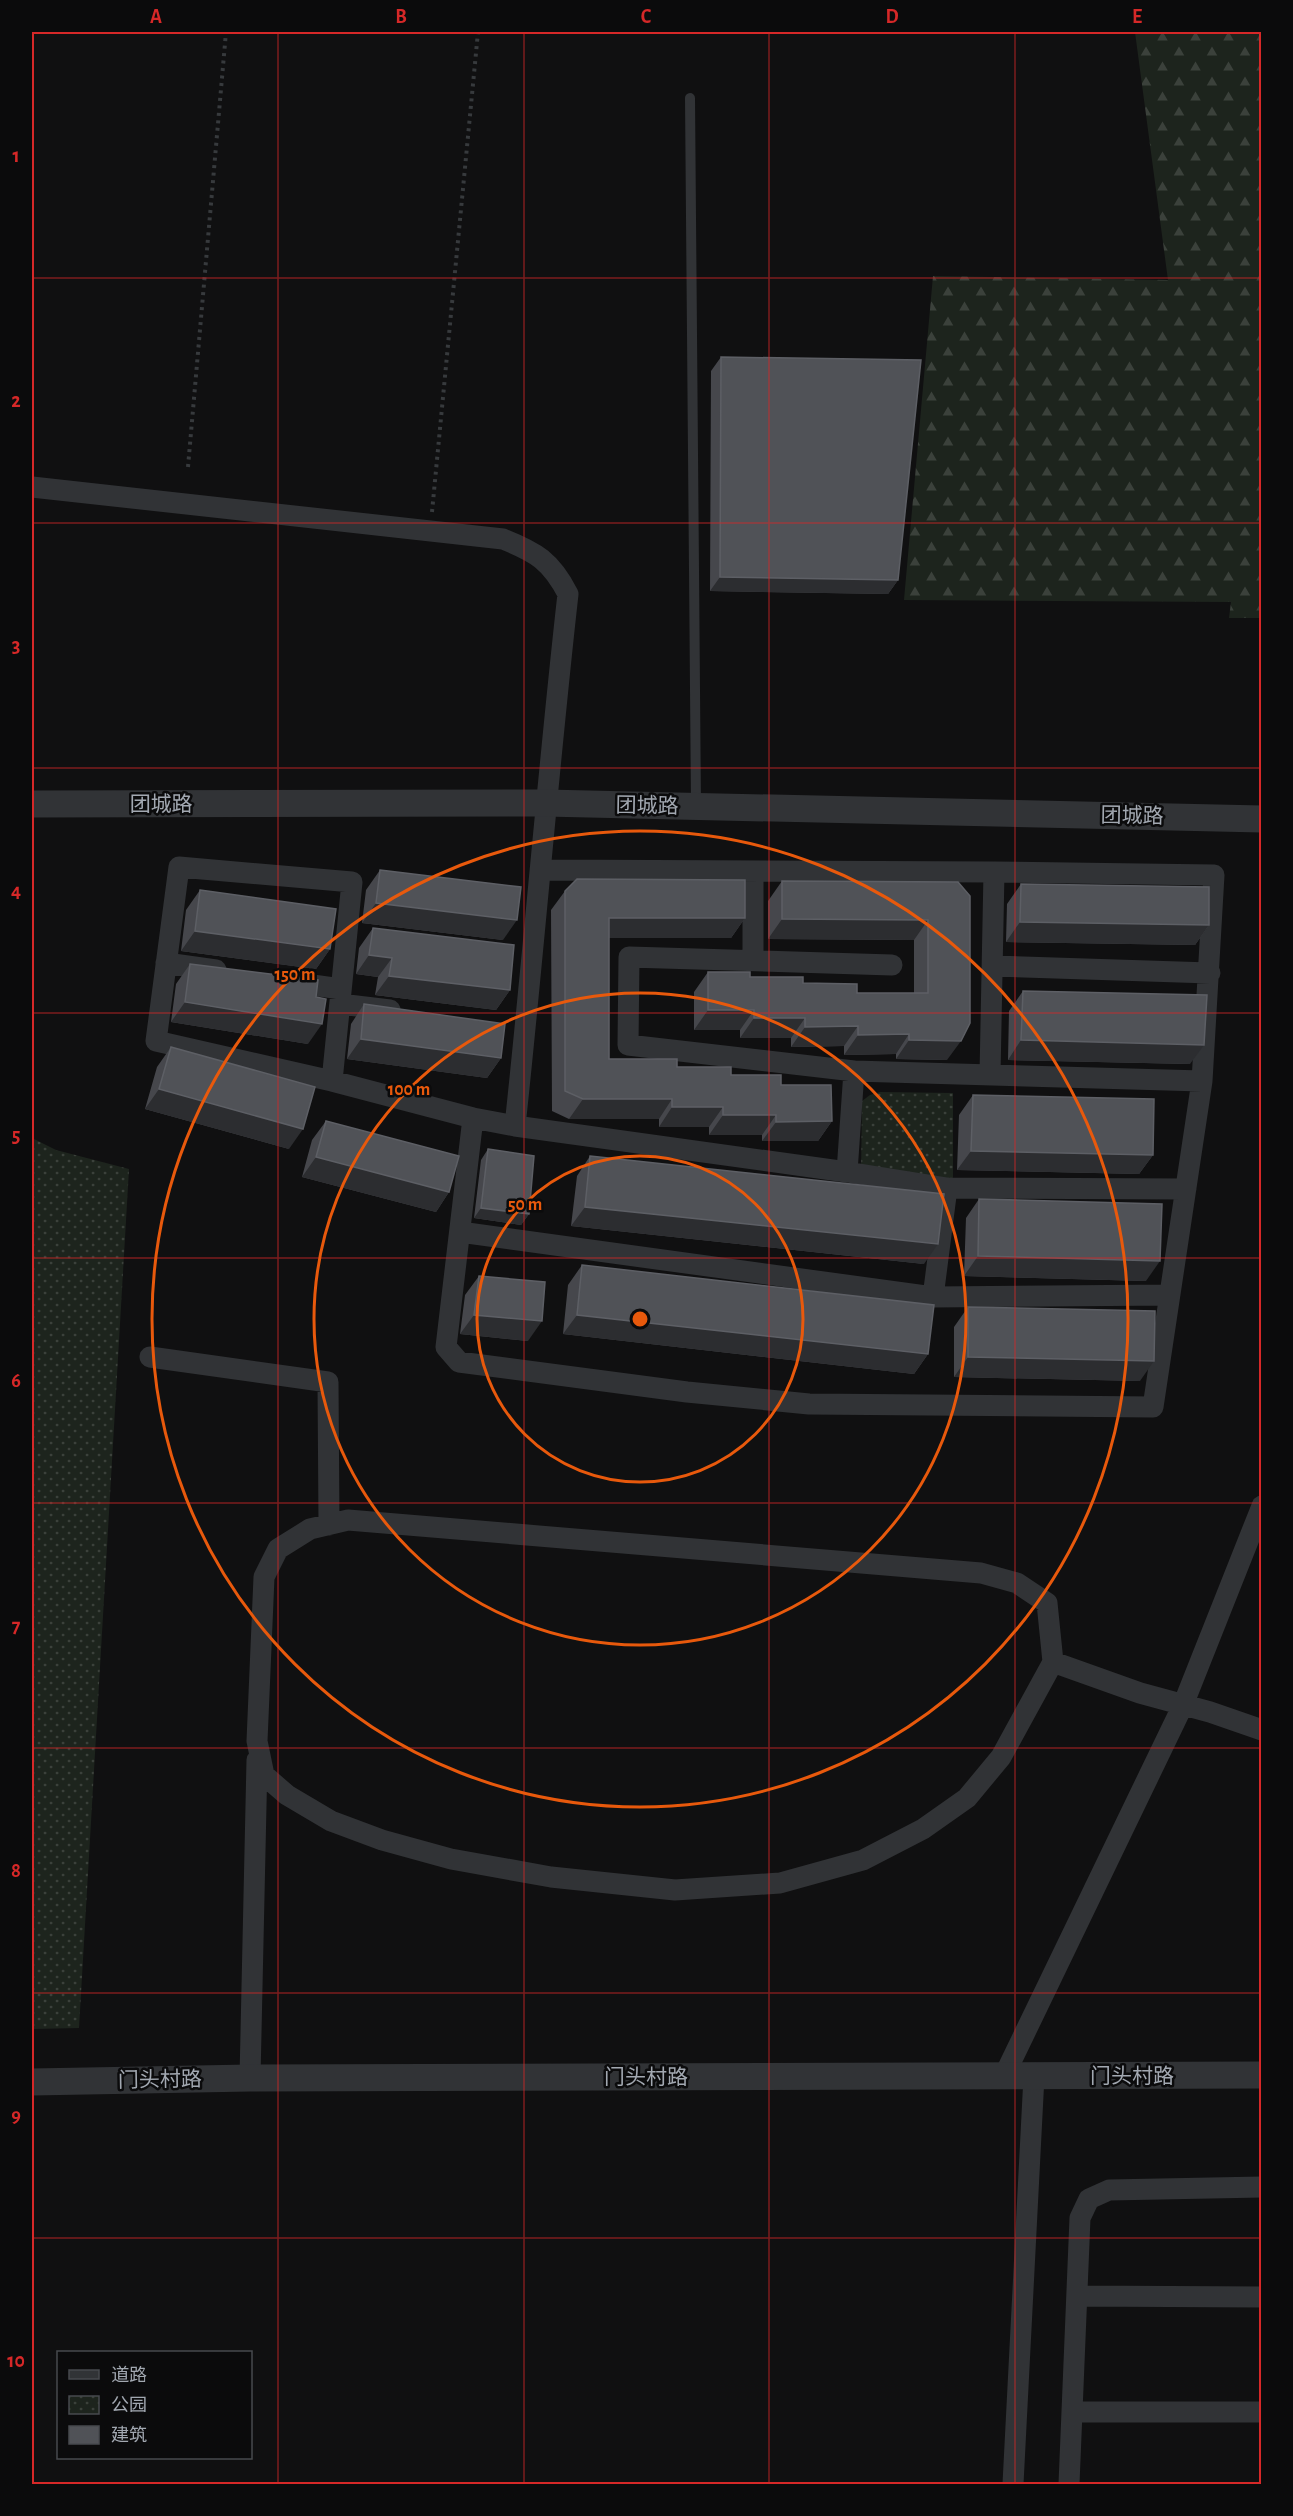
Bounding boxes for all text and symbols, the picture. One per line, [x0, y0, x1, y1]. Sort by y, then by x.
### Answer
text: A [150, 7, 162, 27]
text: B [395, 7, 407, 27]
text: C [641, 7, 652, 27]
text: D [885, 7, 899, 27]
text: E [1132, 7, 1142, 27]
text: 1 [12, 146, 20, 166]
text: 2 [11, 391, 21, 411]
text: 3 [12, 636, 20, 656]
street label: 团城路 [130, 793, 193, 815]
street label: 团城路 [615, 794, 679, 817]
street label: 团城路 [1100, 804, 1164, 827]
text: 4 [11, 881, 21, 901]
text: 150 m [275, 966, 315, 984]
text: 100 m [388, 1081, 430, 1099]
text: 5 [12, 1126, 20, 1146]
text: 50 m [508, 1196, 542, 1214]
centre of rings [630, 1309, 650, 1329]
text: 6 [11, 1371, 21, 1391]
text: 7 [12, 1616, 21, 1636]
text: 8 [11, 1861, 21, 1881]
street label: 门头村路 [1090, 2065, 1174, 2087]
street label: 门头村路 [604, 2066, 688, 2088]
street label: 门头村路 [118, 2068, 202, 2091]
text: 9 [11, 2106, 21, 2126]
text: 10 [7, 2351, 25, 2371]
legend [57, 2351, 252, 2459]
text: 道路 [111, 2365, 147, 2385]
text: 公园 [111, 2396, 147, 2415]
text: 建筑 [111, 2425, 147, 2445]

